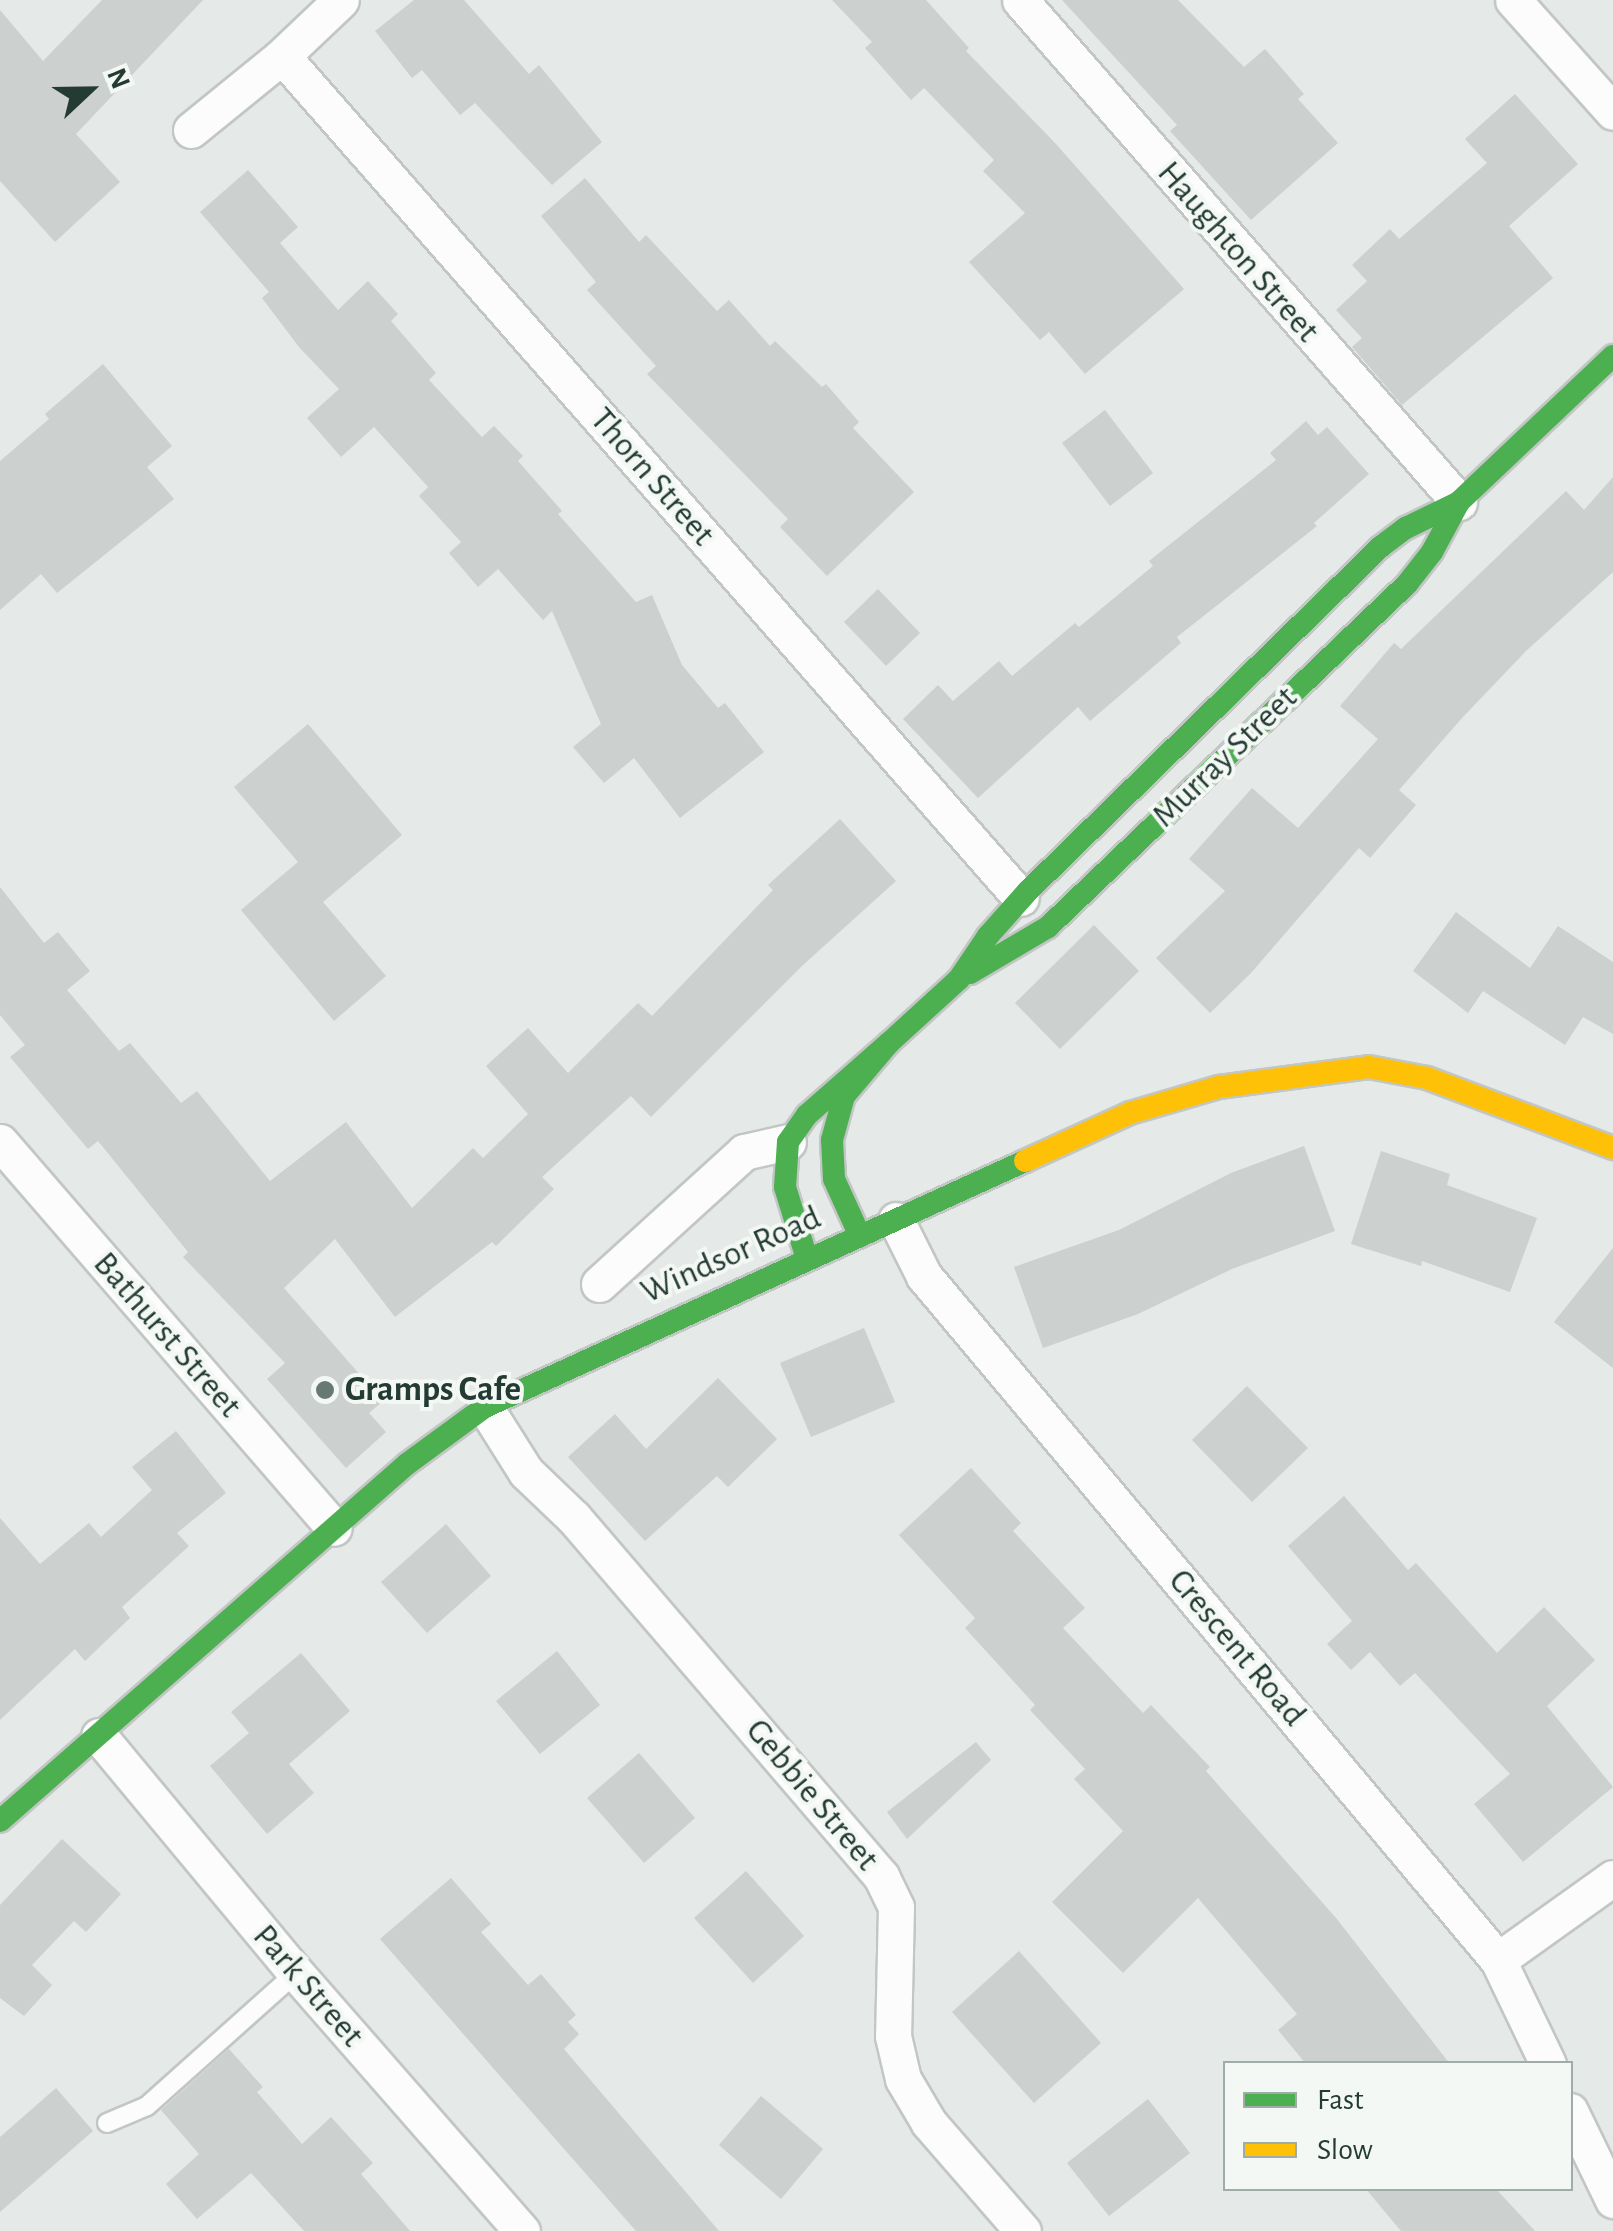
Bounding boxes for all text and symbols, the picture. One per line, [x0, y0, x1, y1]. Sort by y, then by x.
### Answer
north arrow [40, 40, 140, 140]
text: N [101, 64, 134, 93]
street label: Haughton Street [1148, 153, 1328, 351]
street label: Thorn Street [581, 399, 723, 555]
street label: Murray Street [1144, 677, 1306, 837]
street label: Windsor Road [635, 1197, 827, 1313]
street label: Bathurst Street [84, 1244, 250, 1426]
place label: Gramps Cafe [345, 1369, 521, 1411]
marker: Gramps Cafe [314, 1379, 336, 1401]
street label: Crescent Road [1159, 1561, 1315, 1735]
street label: Gebbie Street [736, 1711, 888, 1879]
street label: Park Street [243, 1916, 373, 2056]
legend [1223, 2061, 1573, 2191]
text: Fast [1317, 2085, 1364, 2115]
text: Slow [1317, 2135, 1373, 2165]

